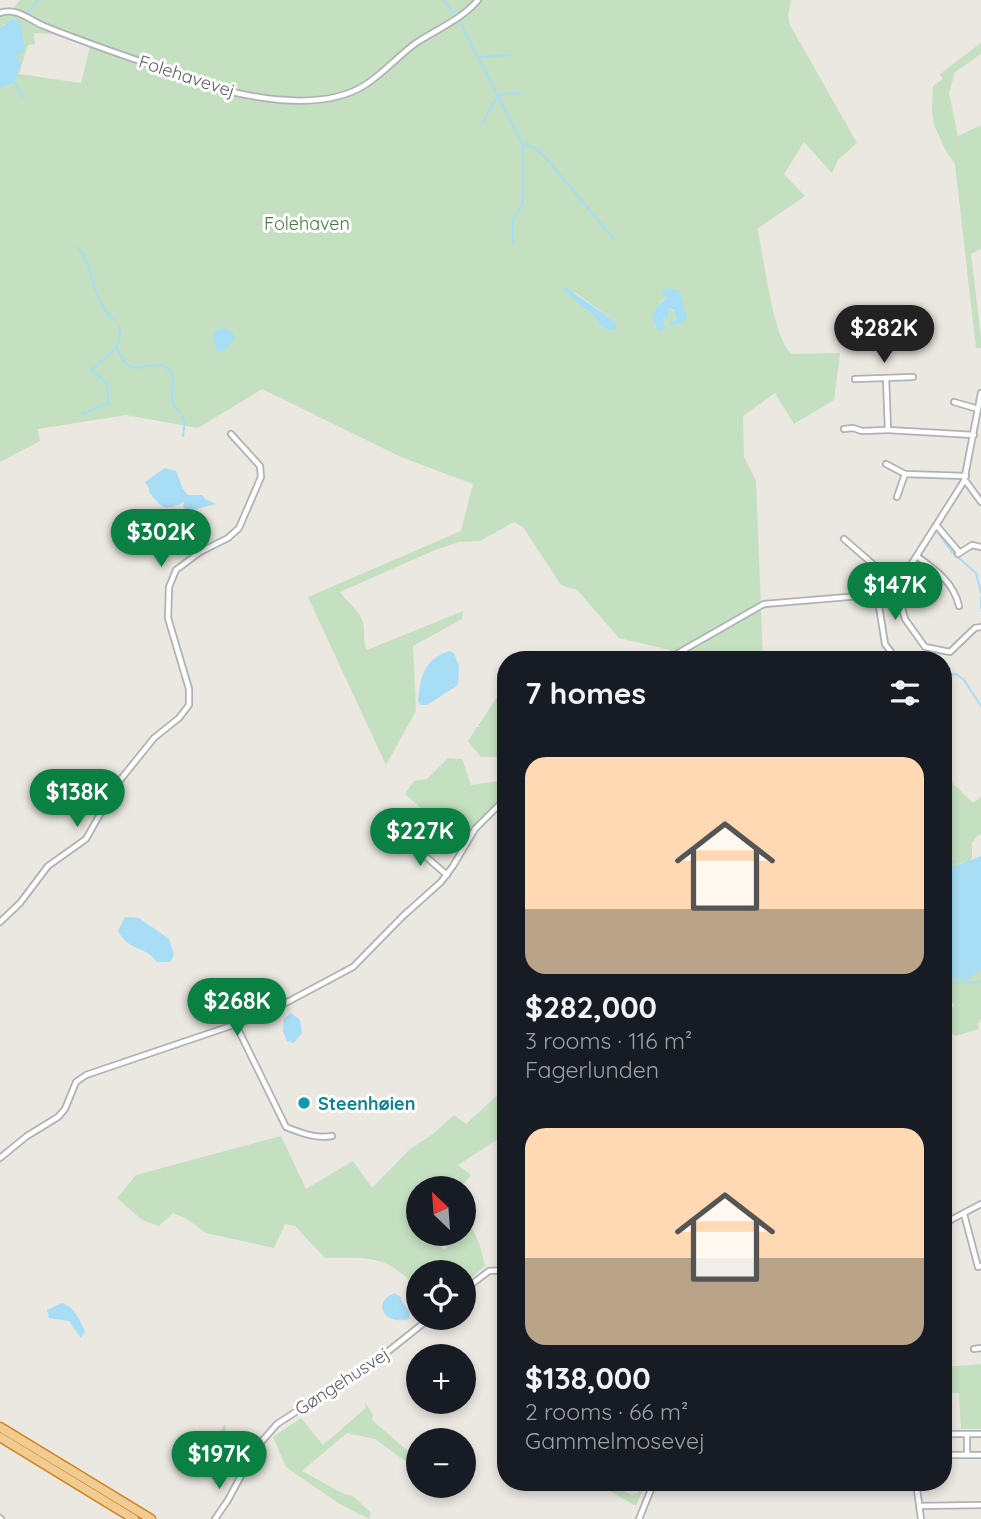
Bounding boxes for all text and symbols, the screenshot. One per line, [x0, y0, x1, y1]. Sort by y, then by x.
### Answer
street label: Folehavevej [136, 50, 238, 102]
park label: Folehaven [264, 212, 350, 235]
pin: $282K [835, 306, 933, 365]
text: $282K [850, 313, 918, 342]
pin: $302K [112, 510, 210, 569]
text: $302K [127, 517, 195, 546]
pin: $147K [846, 562, 944, 622]
text: $147K [863, 570, 927, 599]
text: 7 homes [525, 674, 646, 712]
icon: filters [886, 674, 924, 712]
pin: $138K [28, 770, 126, 829]
text: $138K [46, 777, 108, 806]
icon: home [662, 803, 788, 929]
pin: $227K [371, 808, 469, 868]
text: $227K [386, 816, 454, 845]
pin: $268K [188, 978, 286, 1038]
text: $268K [203, 986, 271, 1015]
text: $282,000 [525, 988, 657, 1026]
text: 3 rooms · 116 m² [525, 1026, 692, 1055]
text: Fagerlunden [525, 1055, 659, 1084]
place label: Steenhøien [318, 1092, 415, 1115]
marker: Steenhøien [296, 1095, 312, 1111]
icon: home [662, 1174, 788, 1300]
north arrow [406, 1176, 476, 1246]
map controls [406, 1176, 476, 1498]
button: locate [406, 1260, 476, 1330]
street label: Gøngehusvej [290, 1342, 394, 1420]
button: + [406, 1344, 476, 1414]
text: $138,000 [525, 1359, 651, 1397]
text: 2 rooms · 66 m² [525, 1397, 688, 1426]
text: Gammelmosevej [525, 1426, 705, 1455]
button: − [406, 1428, 476, 1498]
pin: $197K [170, 1432, 268, 1491]
text: $197K [188, 1439, 250, 1468]

